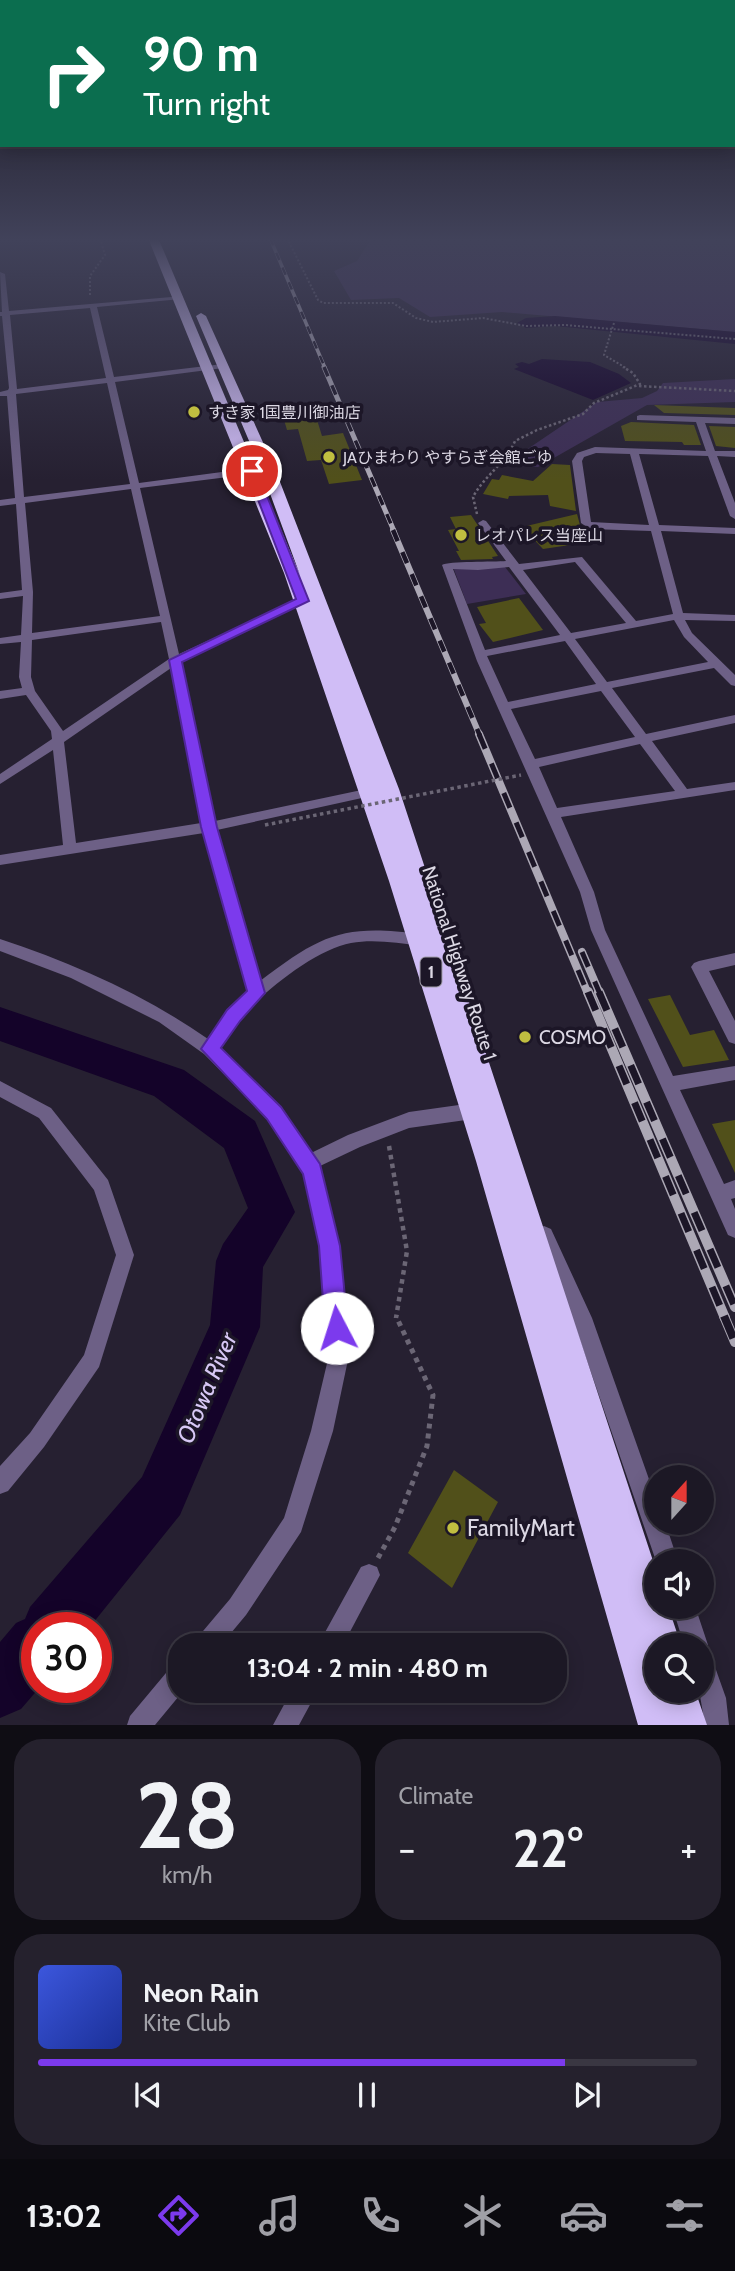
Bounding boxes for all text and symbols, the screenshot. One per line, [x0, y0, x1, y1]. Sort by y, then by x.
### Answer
text: 90 m [143, 24, 259, 83]
icon: right [28, 28, 119, 119]
text: Turn right [143, 84, 270, 123]
place label: すき家 1国豊川御油店 [208, 403, 361, 422]
marker: すき家 1国豊川御油店 [186, 404, 202, 420]
pin [222, 441, 282, 501]
place label: JAひまわり やすらぎ会館ごゆ [342, 448, 553, 467]
marker: JAひまわり やすらぎ会館ごゆ [321, 449, 337, 465]
icon: arrive [233, 452, 271, 490]
place label: レオパレス当座山 [475, 526, 603, 545]
marker: レオパレス当座山 [453, 527, 469, 543]
street label: National Highway Route 1 [418, 863, 502, 1063]
road number: 1 [420, 958, 442, 987]
place label: COSMO [539, 1026, 606, 1049]
marker: COSMO [517, 1029, 533, 1045]
position arrow [300, 1291, 374, 1365]
water label: Otowa River [170, 1327, 243, 1448]
north arrow [644, 1465, 714, 1535]
map controls [644, 1465, 714, 1703]
place label: FamilyMart [467, 1514, 575, 1542]
marker: FamilyMart [445, 1520, 461, 1536]
button: sound [644, 1549, 714, 1619]
speed limit sign: 30 [21, 1612, 112, 1703]
button: search [644, 1633, 714, 1703]
text: 13:04 · 2 min · 480 m [247, 1652, 488, 1684]
text: 28 [136, 1760, 239, 1871]
text: Climate [399, 1782, 473, 1810]
text: 22° [513, 1817, 583, 1880]
text: − [399, 1825, 415, 1872]
text: + [680, 1825, 697, 1872]
text: km/h [162, 1861, 212, 1889]
text: Neon Rain [143, 1977, 259, 2009]
text: Kite Club [143, 2009, 230, 2037]
icon: previous [129, 2076, 167, 2114]
icon: pause [348, 2076, 386, 2114]
icon: next [568, 2076, 606, 2114]
icon: directions [154, 2191, 203, 2240]
icon: music [255, 2191, 304, 2240]
icon: phone [356, 2191, 405, 2240]
icon: climate [458, 2191, 507, 2240]
icon: car [559, 2191, 608, 2240]
icon: filters [660, 2191, 709, 2240]
text: 13:02 [26, 2196, 102, 2235]

